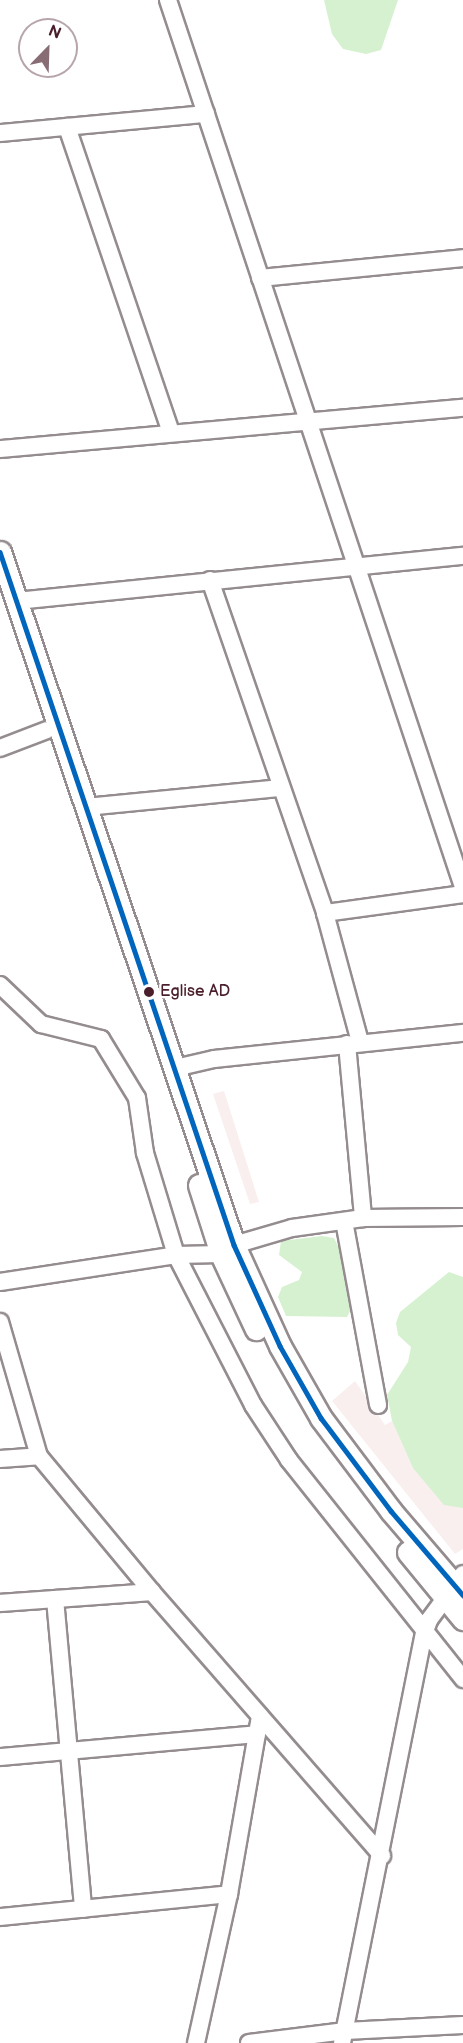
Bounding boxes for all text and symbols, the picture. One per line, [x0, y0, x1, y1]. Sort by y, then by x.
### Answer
north arrow [18, 18, 78, 78]
text: N [45, 22, 64, 44]
place label: Eglise AD [160, 982, 230, 1002]
marker: Eglise AD [143, 986, 155, 998]

